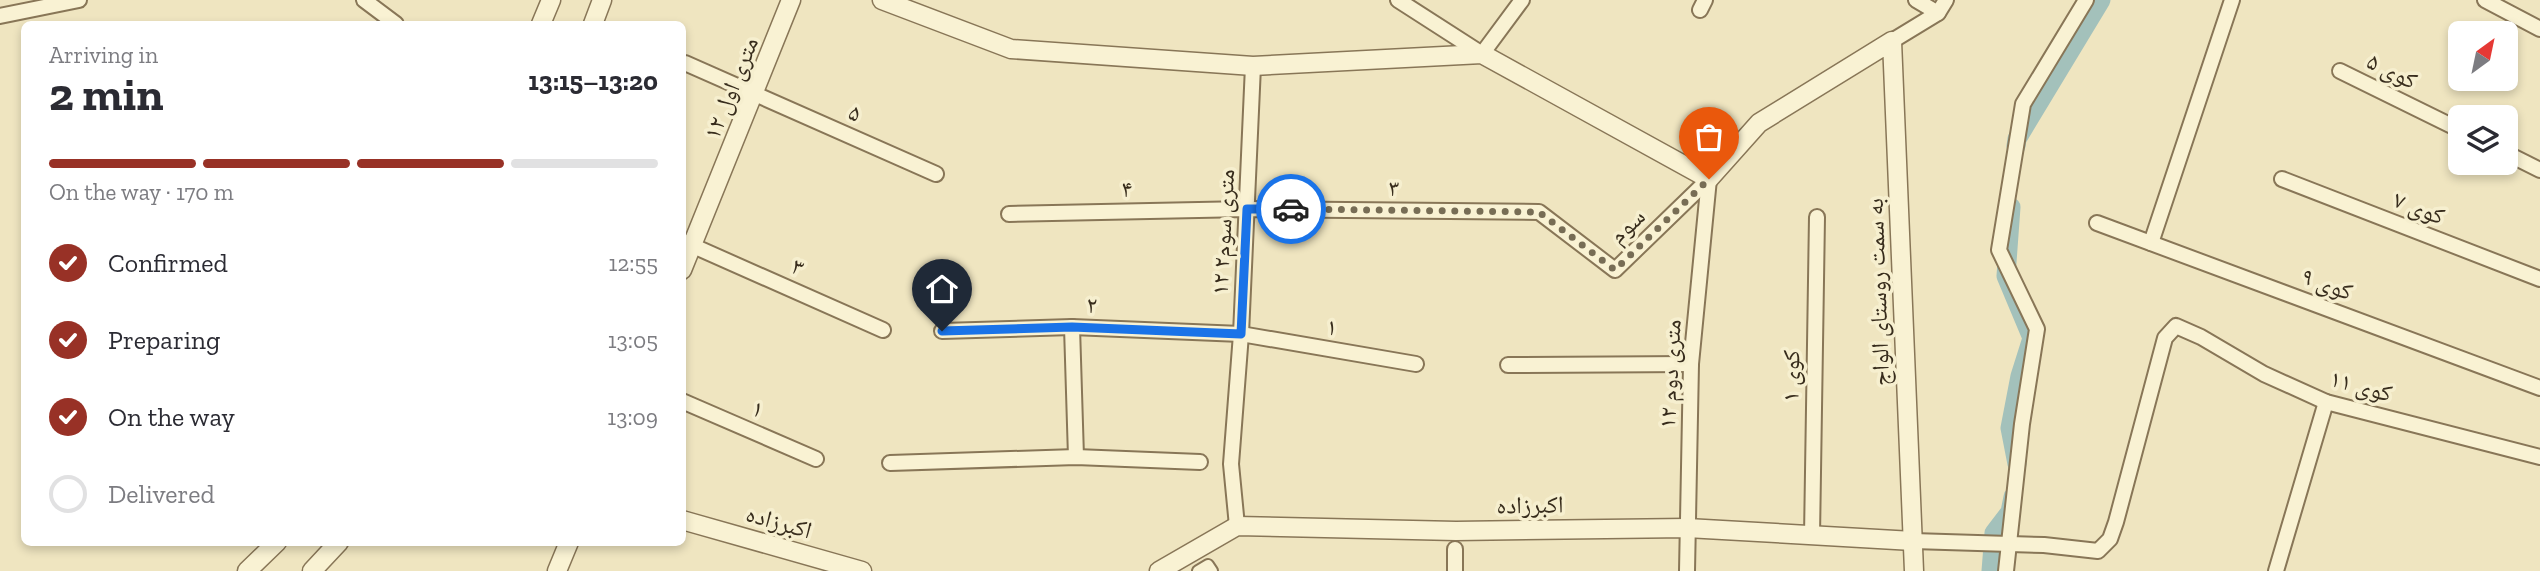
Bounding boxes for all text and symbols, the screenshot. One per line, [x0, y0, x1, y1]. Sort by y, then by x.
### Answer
north arrow [2448, 21, 2518, 91]
map controls [2448, 21, 2518, 175]
street label: ۱۲ متری اول [697, 32, 764, 143]
text: Arriving in [49, 41, 158, 69]
street label: کوی ۵ [2362, 46, 2422, 95]
text: 13:15–13:20 [528, 65, 658, 97]
text: 2 min [49, 67, 164, 122]
street label: ۵ [844, 97, 866, 128]
button: layers [2448, 105, 2518, 175]
pin [1679, 107, 1739, 179]
icon: bag [1690, 118, 1728, 156]
street label: ۱۲ متری سوم۲ [1205, 168, 1242, 296]
street label: ۳ [1388, 173, 1400, 202]
street label: ۴ [1121, 174, 1133, 203]
courier [1256, 174, 1326, 244]
text: On the way · 170 m [49, 178, 234, 206]
street label: کوی ۷ [2390, 185, 2449, 230]
icon: car [1272, 190, 1310, 228]
street label: به سمت روستای الواج [1860, 198, 1896, 386]
street label: سوم [1603, 202, 1652, 251]
icon: check [49, 244, 87, 282]
text: Confirmed [108, 247, 228, 279]
text: 12:55 [609, 249, 658, 277]
street label: ۳ [787, 251, 809, 282]
pin [912, 259, 972, 331]
street label: کوی ۹ [2298, 261, 2357, 306]
icon: home [923, 270, 961, 308]
street label: ۲ [1086, 290, 1098, 319]
street label: ۱ [1324, 311, 1340, 342]
street label: ۱۲ متری دوم [1652, 319, 1689, 429]
icon: check [49, 321, 87, 359]
text: Preparing [108, 324, 220, 356]
text: 13:05 [608, 326, 658, 354]
street label: کوی ۱ [1776, 350, 1805, 402]
street label: کوی ۱۱ [2327, 363, 2395, 408]
street label: ۱ [747, 393, 769, 424]
icon: check [49, 398, 87, 436]
text: On the way [108, 401, 235, 433]
text: 13:09 [607, 403, 658, 431]
text: Delivered [108, 478, 215, 510]
street label: اکبرزاده [1496, 489, 1564, 520]
street label: اکبرزاده [743, 498, 815, 545]

